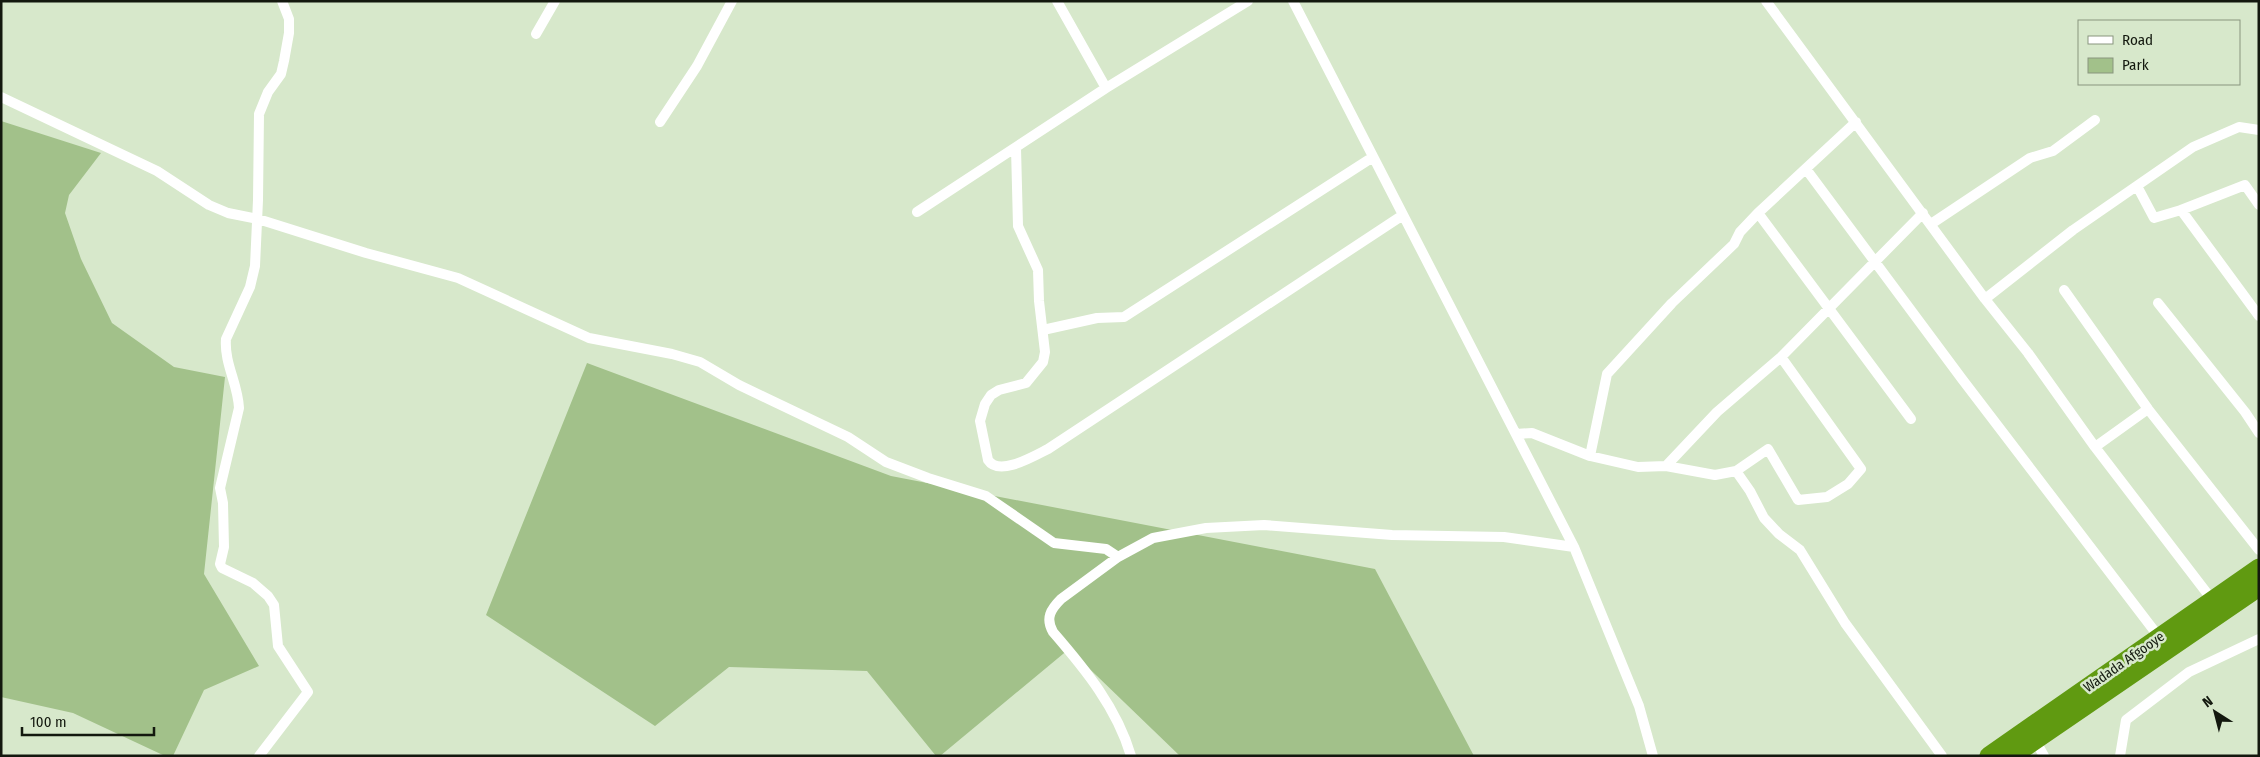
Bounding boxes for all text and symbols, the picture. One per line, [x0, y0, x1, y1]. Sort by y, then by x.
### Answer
legend [2078, 20, 2240, 85]
text: Road [2122, 31, 2153, 49]
text: Park [2122, 56, 2149, 74]
street label: Wadada Afgooye [2080, 628, 2168, 696]
north arrow [2190, 687, 2240, 737]
text: N [2199, 693, 2216, 711]
scale bar [22, 704, 155, 736]
text: 100 m [30, 713, 67, 731]

